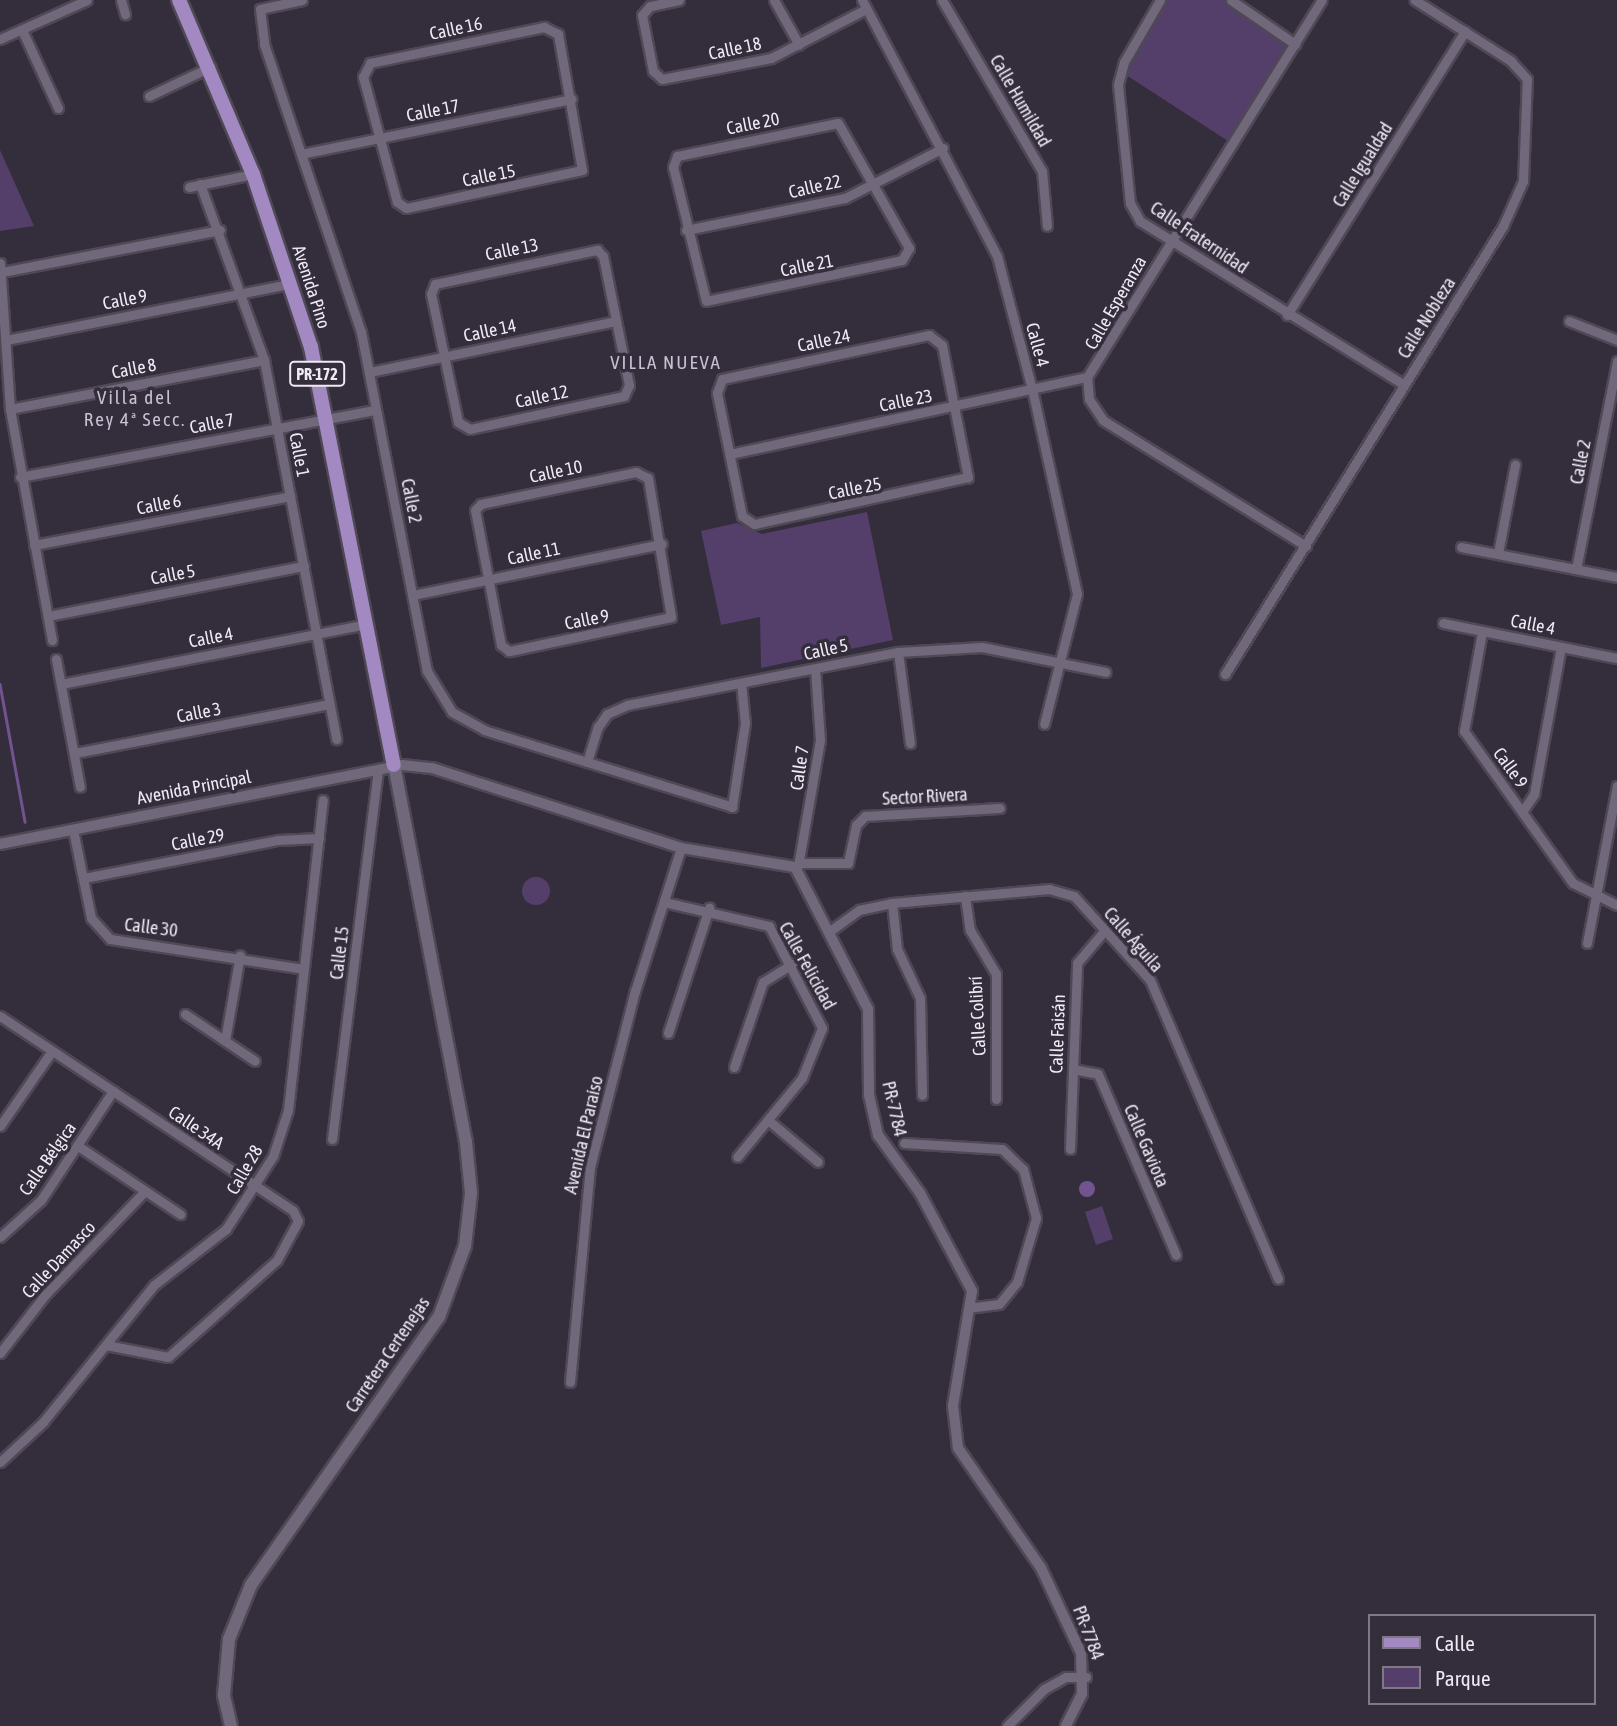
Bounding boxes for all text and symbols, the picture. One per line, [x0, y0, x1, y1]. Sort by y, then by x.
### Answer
street label: Calle 16 [428, 13, 484, 45]
street label: Calle 18 [707, 33, 763, 65]
street label: Calle Humildad [985, 51, 1055, 151]
street label: Calle 17 [405, 95, 461, 127]
street label: Calle 20 [725, 108, 781, 140]
street label: Calle Igualdad [1328, 119, 1398, 211]
street label: Calle 15 [461, 160, 517, 192]
street label: Calle 22 [787, 170, 843, 204]
street label: Calle Fraternidad [1146, 197, 1252, 279]
street label: Calle 13 [484, 234, 540, 266]
street label: Avenida Pino [287, 243, 335, 331]
street label: Calle 21 [779, 250, 835, 282]
street label: Calle Esperanza [1081, 253, 1151, 353]
street label: Calle Nobleza [1394, 273, 1460, 363]
street label: Calle 9 [101, 285, 149, 315]
street label: Calle 14 [462, 315, 518, 347]
street label: Calle 4 [1021, 321, 1053, 369]
street label: Calle 24 [796, 325, 852, 357]
district label: VILLA NUEVA [612, 352, 720, 374]
street label: Calle 8 [110, 354, 158, 384]
road number: PR-172 [289, 362, 345, 386]
street label: Calle 12 [514, 381, 570, 413]
street label: Calle 23 [878, 385, 934, 417]
district label: Villa del Rey 4ª Secc. [96, 387, 174, 431]
street label: Calle 7 [188, 409, 236, 439]
street label: Calle 1 [284, 431, 314, 479]
street label: Calle 2 [1566, 438, 1596, 486]
street label: Calle 10 [528, 456, 584, 488]
street label: Calle 25 [827, 473, 883, 505]
street label: Calle 2 [396, 477, 426, 525]
street label: Calle 6 [135, 490, 183, 520]
street label: Calle 11 [506, 538, 562, 570]
street label: Calle 5 [149, 560, 197, 590]
street label: Calle 9 [563, 605, 611, 635]
street label: Calle 4 [1509, 610, 1557, 640]
street label: Calle 4 [187, 623, 235, 653]
street label: Calle 5 [802, 635, 850, 665]
street label: Calle 3 [175, 698, 223, 728]
street label: Calle 9 [1488, 743, 1532, 793]
street label: Calle 7 [786, 744, 814, 792]
street label: Avenida Principal [135, 766, 253, 810]
street label: Sector Rivera [882, 784, 968, 810]
street label: Calle 29 [170, 824, 226, 856]
street label: Calle Águila [1099, 903, 1167, 977]
street label: Calle 30 [123, 914, 179, 942]
street label: Calle Felicidad [774, 918, 840, 1014]
street label: Calle 15 [326, 925, 354, 981]
street label: Calle Colibrí [965, 976, 991, 1056]
street label: Calle Faisán [1046, 994, 1070, 1074]
street label: Avenida El Paraíso [560, 1074, 608, 1196]
street label: PR-7784 [877, 1079, 911, 1139]
street label: Calle Gaviota [1119, 1101, 1173, 1191]
street label: Calle 34A [164, 1102, 228, 1154]
street label: Calle Bélgica [15, 1118, 81, 1200]
street label: Calle 28 [222, 1141, 268, 1199]
street label: Calle Damasco [18, 1217, 100, 1303]
street label: Carretera Certenejas [341, 1293, 435, 1417]
street label: PR-7784 [1068, 1603, 1108, 1663]
legend [1368, 1614, 1596, 1705]
text: Calle [1435, 1631, 1475, 1655]
text: Parque [1435, 1666, 1490, 1690]

